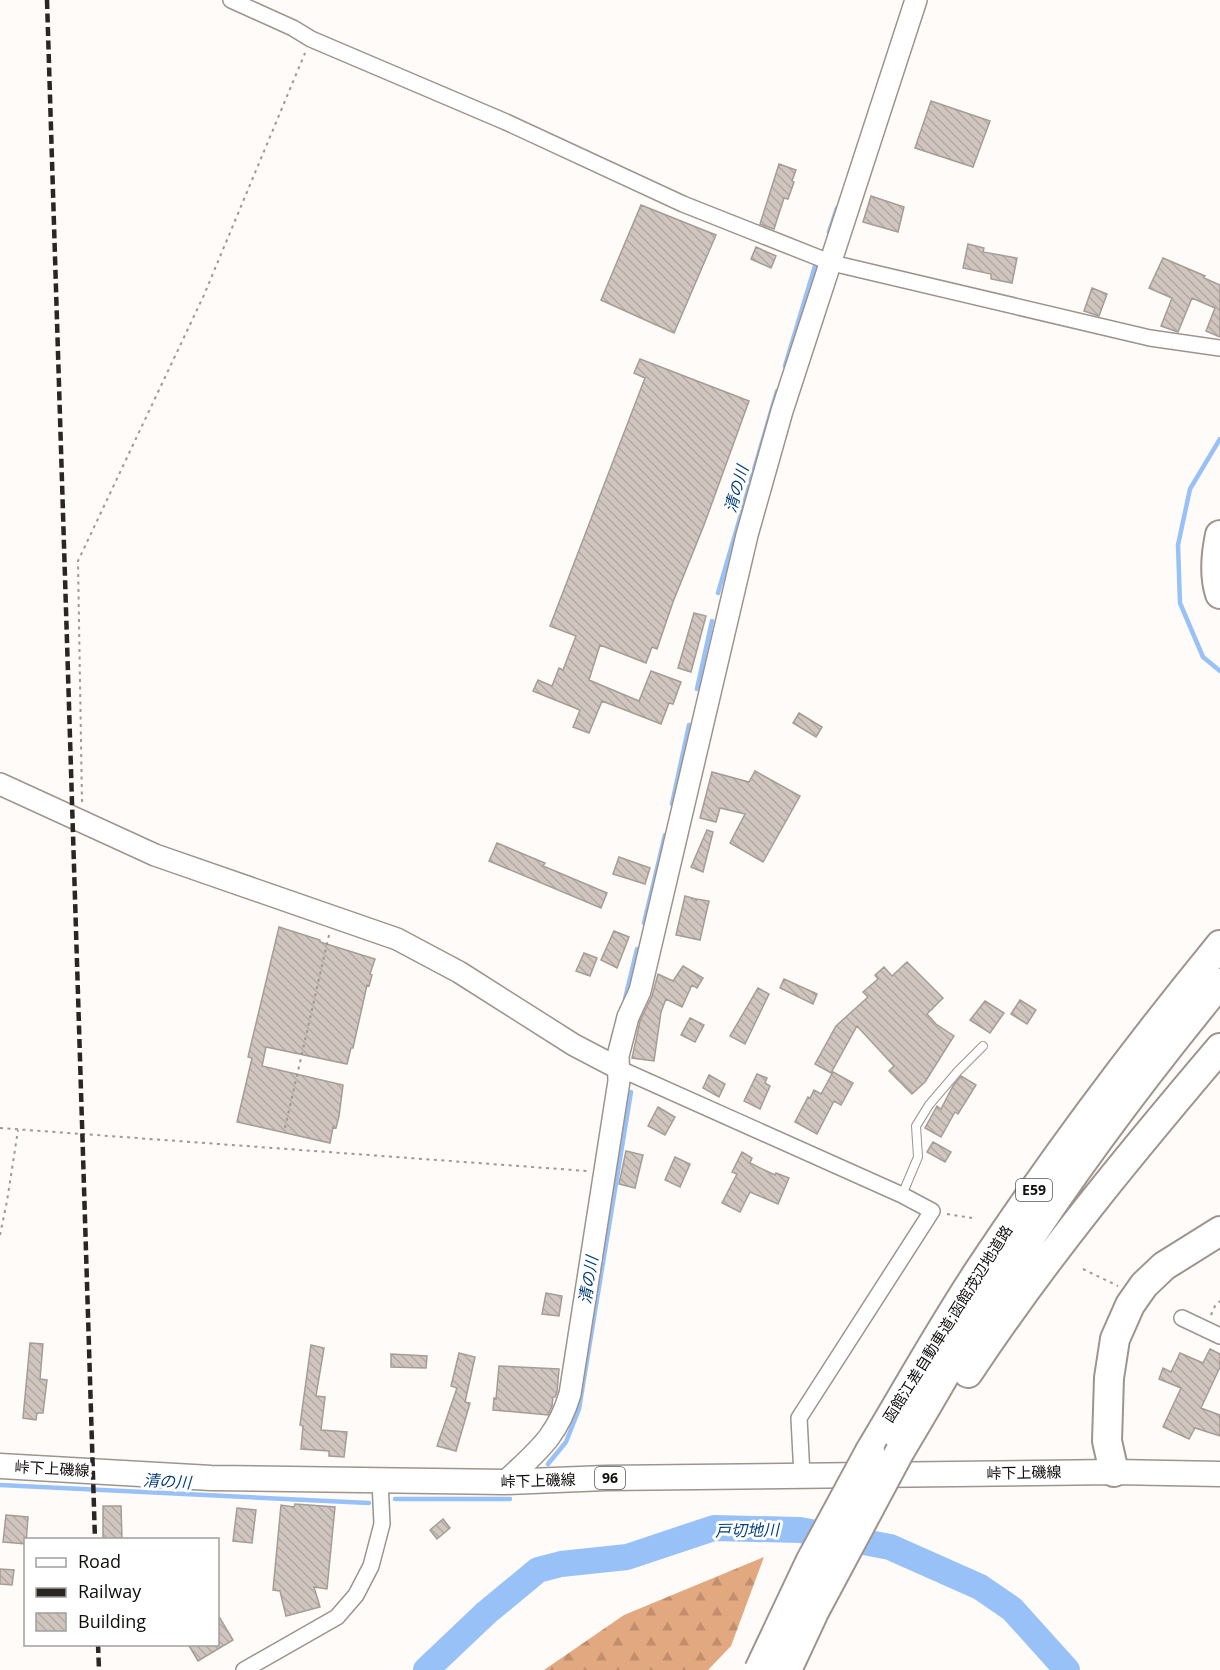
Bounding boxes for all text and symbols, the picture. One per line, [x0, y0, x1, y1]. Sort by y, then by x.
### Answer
water label: 清の川 [719, 461, 754, 515]
road number: E59 [1016, 1179, 1052, 1201]
street label: 函館江差自動車道;函館茂辺地道路 [878, 1221, 1016, 1426]
water label: 清の川 [573, 1253, 603, 1305]
street label: 峠下上磯線 [14, 1456, 90, 1480]
street label: 峠下上磯線 [986, 1461, 1062, 1483]
road number: 96 [595, 1467, 625, 1489]
water label: 清の川 [142, 1469, 194, 1493]
street label: 峠下上磯線 [500, 1469, 576, 1491]
water label: 戸切地川 [715, 1518, 781, 1542]
legend [24, 1538, 219, 1646]
text: Road [78, 1549, 121, 1573]
text: Railway [78, 1579, 142, 1603]
text: Building [78, 1609, 146, 1633]

